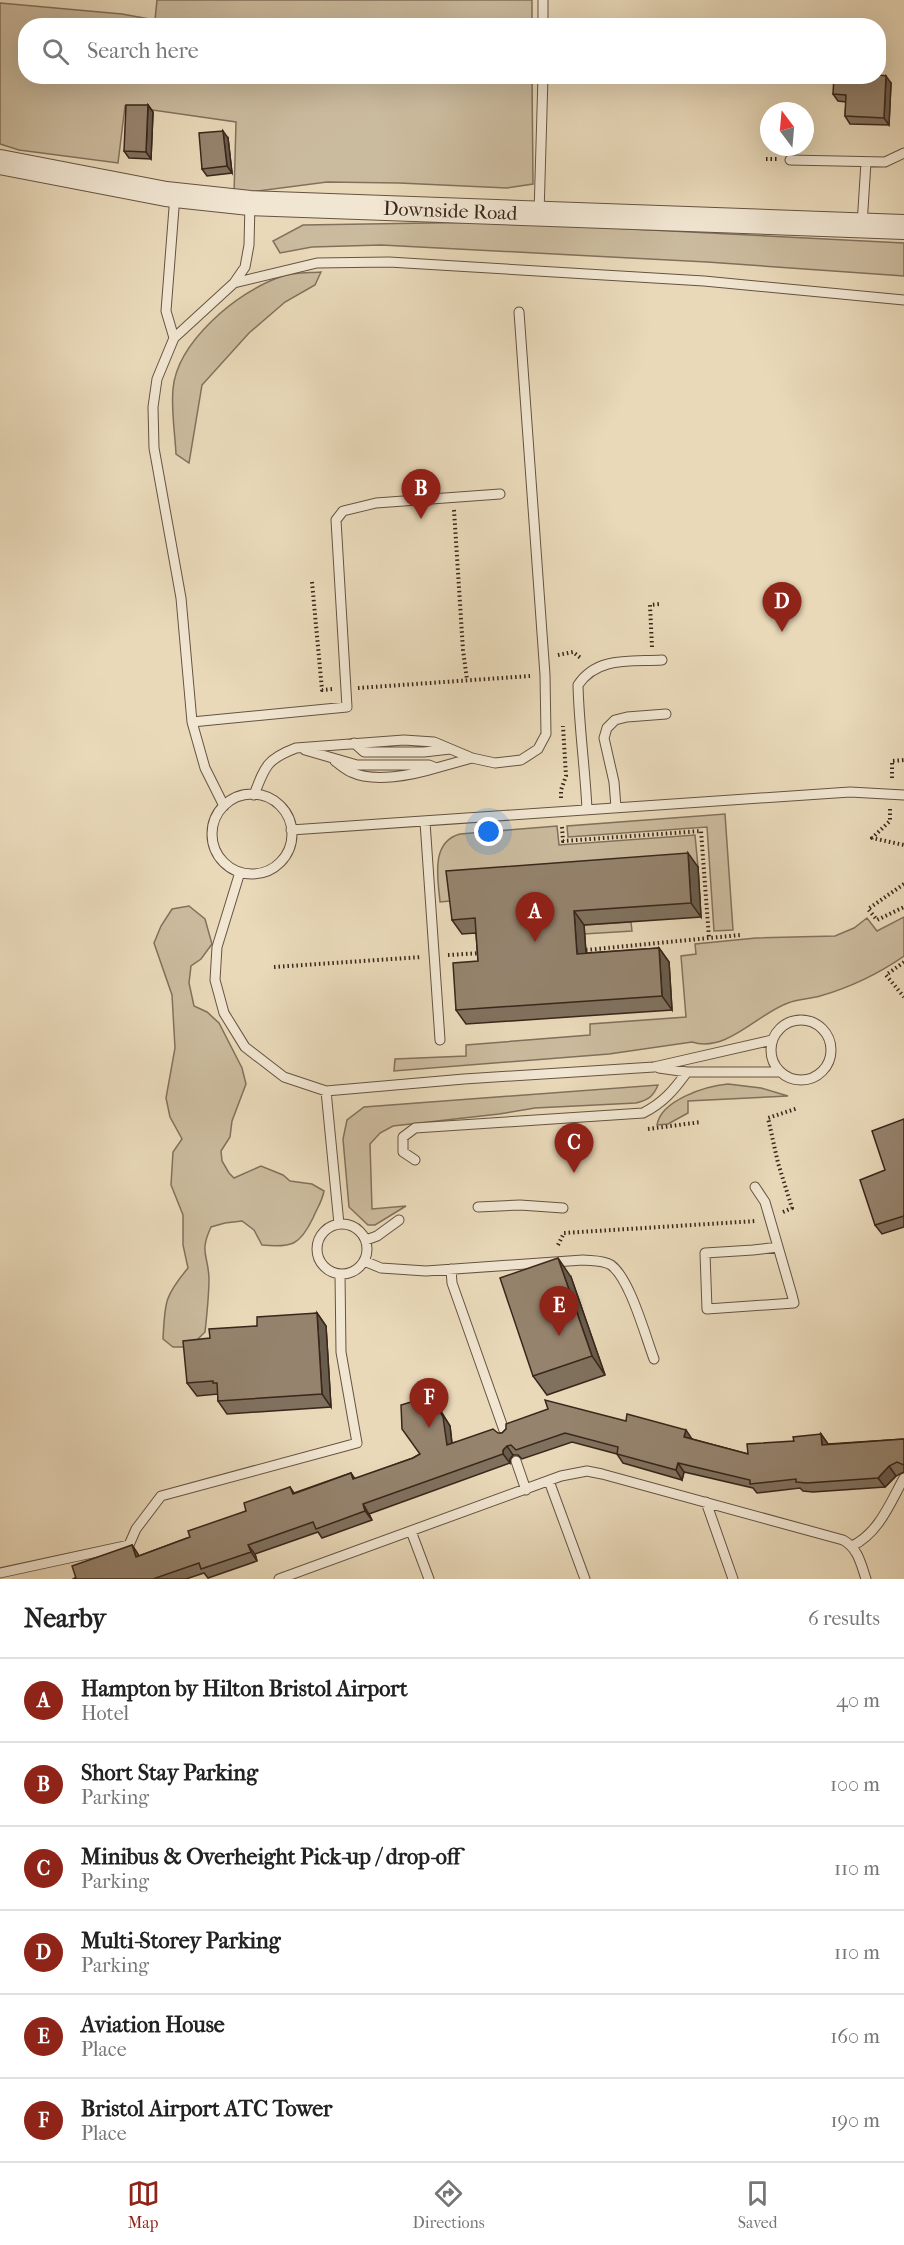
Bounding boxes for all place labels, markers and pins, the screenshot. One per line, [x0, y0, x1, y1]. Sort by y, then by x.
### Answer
pin: B [402, 470, 440, 519]
pin: D [762, 582, 802, 632]
pin: A [516, 892, 554, 942]
pin: C [554, 1124, 594, 1173]
pin: E [540, 1286, 578, 1336]
pin: F [410, 1378, 448, 1428]

